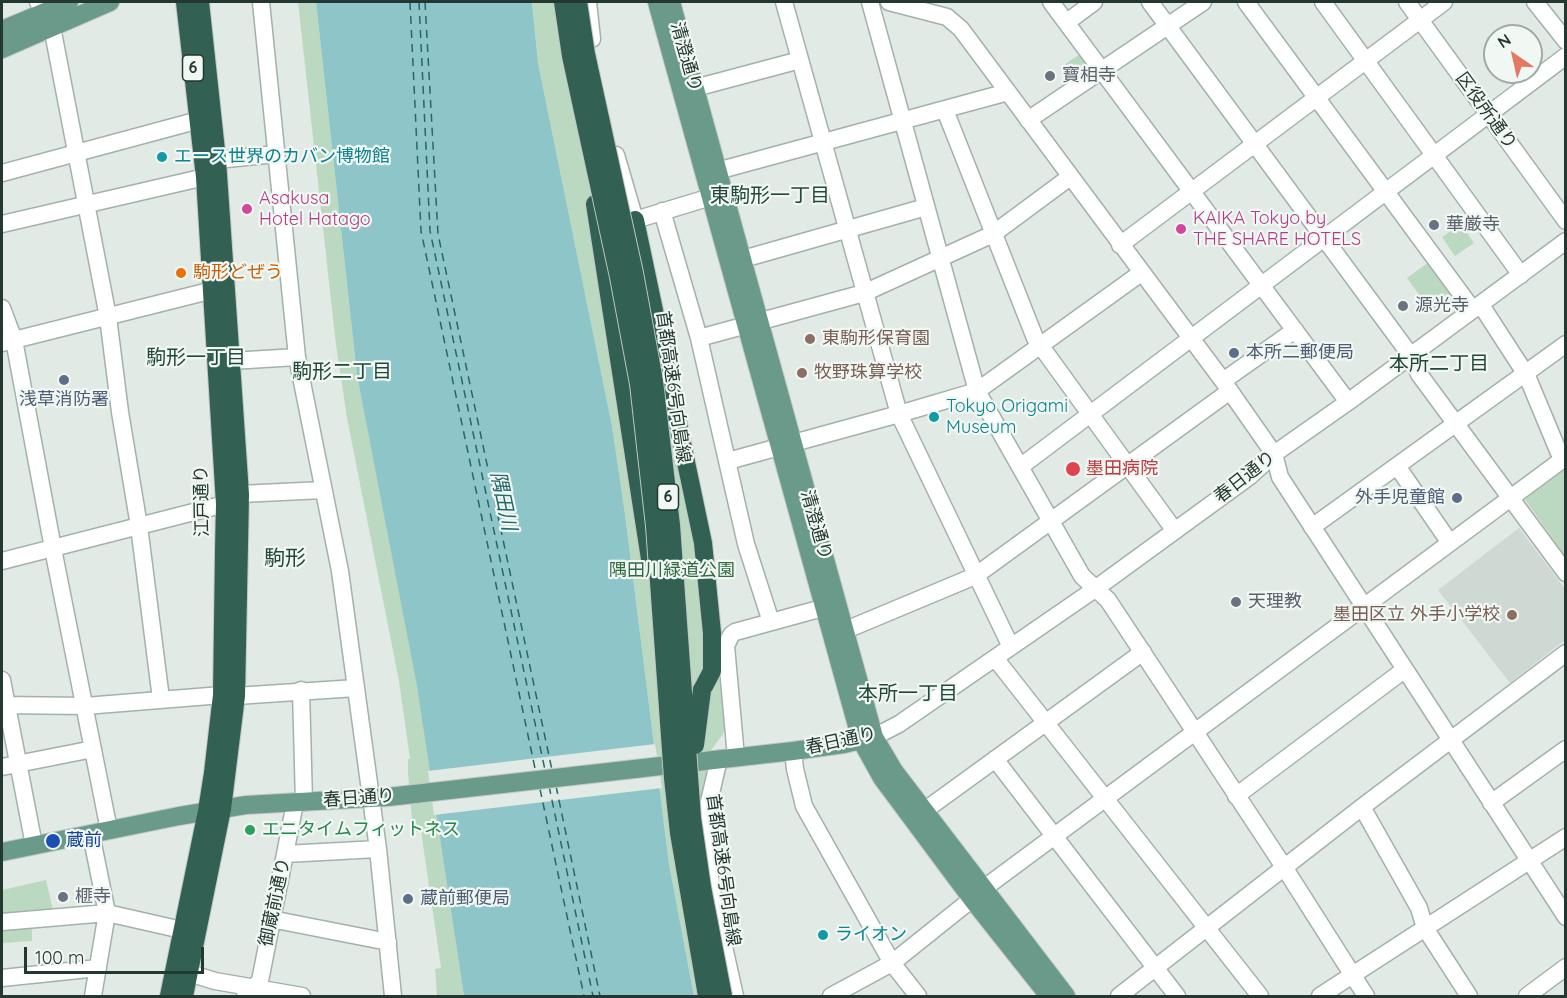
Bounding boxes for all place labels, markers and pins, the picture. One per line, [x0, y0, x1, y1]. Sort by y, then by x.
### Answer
place label: 寶相寺 [1062, 65, 1116, 87]
marker: 寶相寺 [1043, 69, 1057, 83]
place label: エース世界のカバン博物館 [174, 146, 390, 168]
marker: エース世界のカバン博物館 [155, 150, 169, 164]
place label: Asakusa Hotel Hatago [259, 188, 371, 230]
marker: Asakusa Hotel Hatago [240, 202, 254, 216]
place label: KAIKA Tokyo by THE SHARE HOTELS [1193, 208, 1361, 250]
place label: 華厳寺 [1446, 214, 1500, 236]
marker: 華厳寺 [1427, 218, 1441, 232]
marker: KAIKA Tokyo by THE SHARE HOTELS [1174, 222, 1188, 236]
place label: 駒形どぜう [193, 262, 283, 284]
marker: 駒形どぜう [174, 266, 188, 280]
place label: 源光寺 [1415, 295, 1469, 317]
marker: 源光寺 [1396, 299, 1410, 313]
place label: 東駒形保育園 [822, 328, 930, 350]
marker: 東駒形保育園 [803, 332, 817, 346]
place label: 本所二郵便局 [1246, 342, 1354, 364]
marker: 本所二郵便局 [1227, 346, 1241, 360]
place label: 牧野珠算学校 [814, 362, 922, 384]
marker: 牧野珠算学校 [795, 366, 809, 380]
marker: 浅草消防署 [57, 373, 71, 387]
place label: 浅草消防署 [19, 389, 109, 411]
place label: Tokyo Origami Museum [946, 396, 1068, 438]
marker: Tokyo Origami Museum [927, 410, 941, 424]
place label: 墨田病院 [1086, 458, 1158, 480]
marker: 墨田病院 [1064, 460, 1082, 478]
place label: 外手児童館 [1355, 487, 1445, 509]
marker: 外手児童館 [1450, 491, 1464, 505]
place label: 天理教 [1248, 591, 1302, 613]
marker: 天理教 [1229, 595, 1243, 609]
place label: 墨田区立 外手小学校 [1333, 604, 1500, 626]
marker: 墨田区立 外手小学校 [1505, 608, 1519, 622]
place label: エニタイムフィットネス [262, 819, 460, 841]
marker: エニタイムフィットネス [243, 823, 257, 837]
place label: 蔵前 [66, 830, 102, 852]
marker: 蔵前 [44, 832, 62, 850]
place label: 榧寺 [75, 886, 111, 908]
place label: 蔵前郵便局 [420, 888, 510, 910]
marker: 榧寺 [56, 890, 70, 904]
marker: 蔵前郵便局 [401, 892, 415, 906]
place label: ライオン [835, 924, 907, 946]
marker: ライオン [816, 928, 830, 942]

